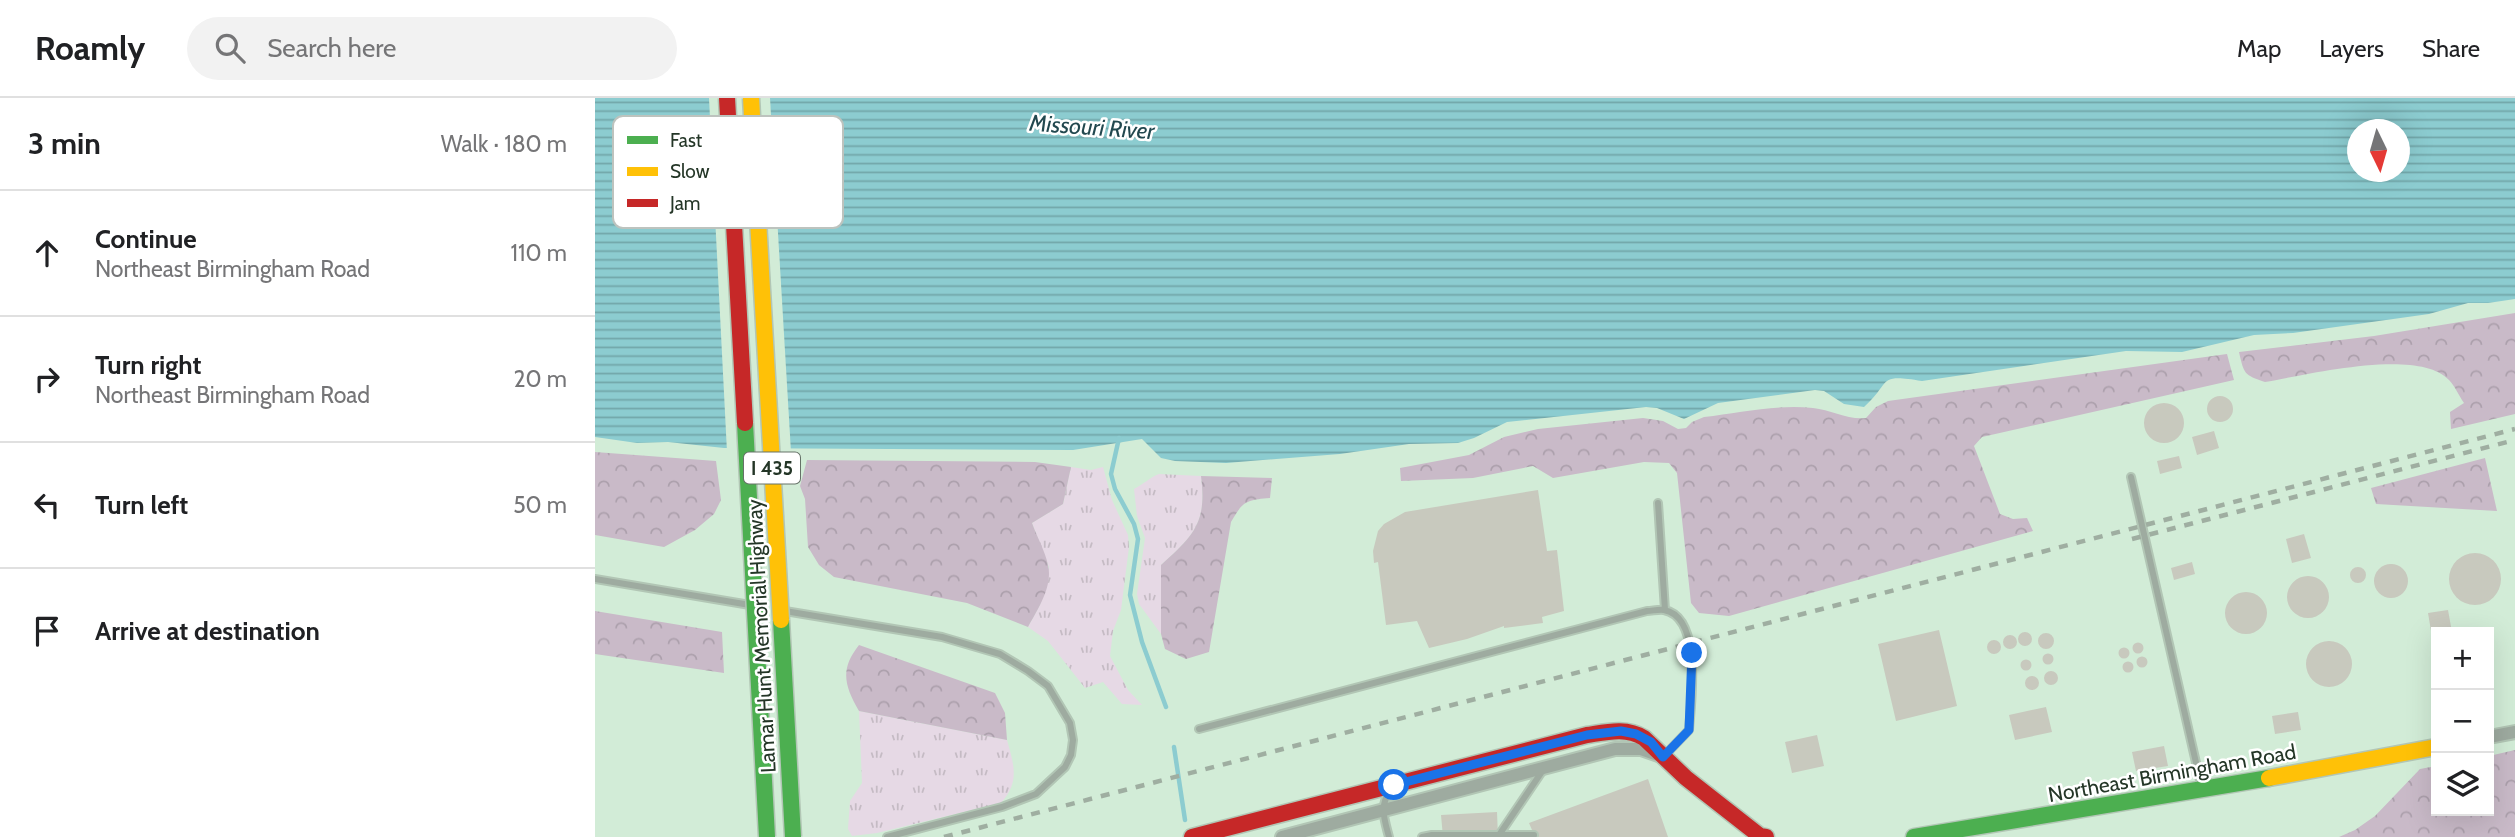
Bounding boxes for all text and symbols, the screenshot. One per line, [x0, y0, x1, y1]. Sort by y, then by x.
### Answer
search box [187, 17, 677, 80]
text: Roamly [35, 28, 145, 68]
icon: search [211, 29, 249, 67]
text: Search here [267, 32, 396, 64]
text: Map [2237, 34, 2281, 63]
text: Layers [2319, 34, 2384, 63]
text: Share [2422, 34, 2480, 63]
water label: Missouri River [1028, 109, 1156, 145]
legend [613, 116, 843, 228]
north arrow [2347, 119, 2410, 182]
text: 3 min [28, 125, 101, 162]
text: Fast [670, 129, 703, 152]
text: Walk · 180 m [441, 130, 567, 158]
text: Slow [670, 160, 710, 183]
text: Jam [669, 192, 700, 215]
text: Continue [95, 223, 197, 255]
icon: ahead [28, 234, 66, 272]
text: 110 m [511, 239, 567, 267]
text: Northeast Birmingham Road [95, 255, 370, 283]
text: Turn right [95, 349, 201, 381]
icon: right [28, 360, 66, 398]
text: 20 m [514, 365, 567, 393]
text: Northeast Birmingham Road [95, 381, 370, 409]
road number: I 435 [744, 452, 800, 484]
icon: left [28, 486, 66, 524]
text: Turn left [95, 489, 188, 521]
text: 50 m [513, 491, 567, 519]
street label: Lamar Hunt Memorial Highway [741, 498, 781, 773]
icon: arrive [28, 612, 66, 650]
text: Arrive at destination [95, 615, 320, 647]
map controls [2431, 627, 2494, 816]
button: + [2431, 627, 2494, 690]
route end [1676, 637, 1707, 668]
button: − [2431, 690, 2494, 753]
street label: Northeast Birmingham Road [2046, 739, 2298, 807]
button: layers [2431, 753, 2494, 816]
route start [1378, 769, 1409, 800]

